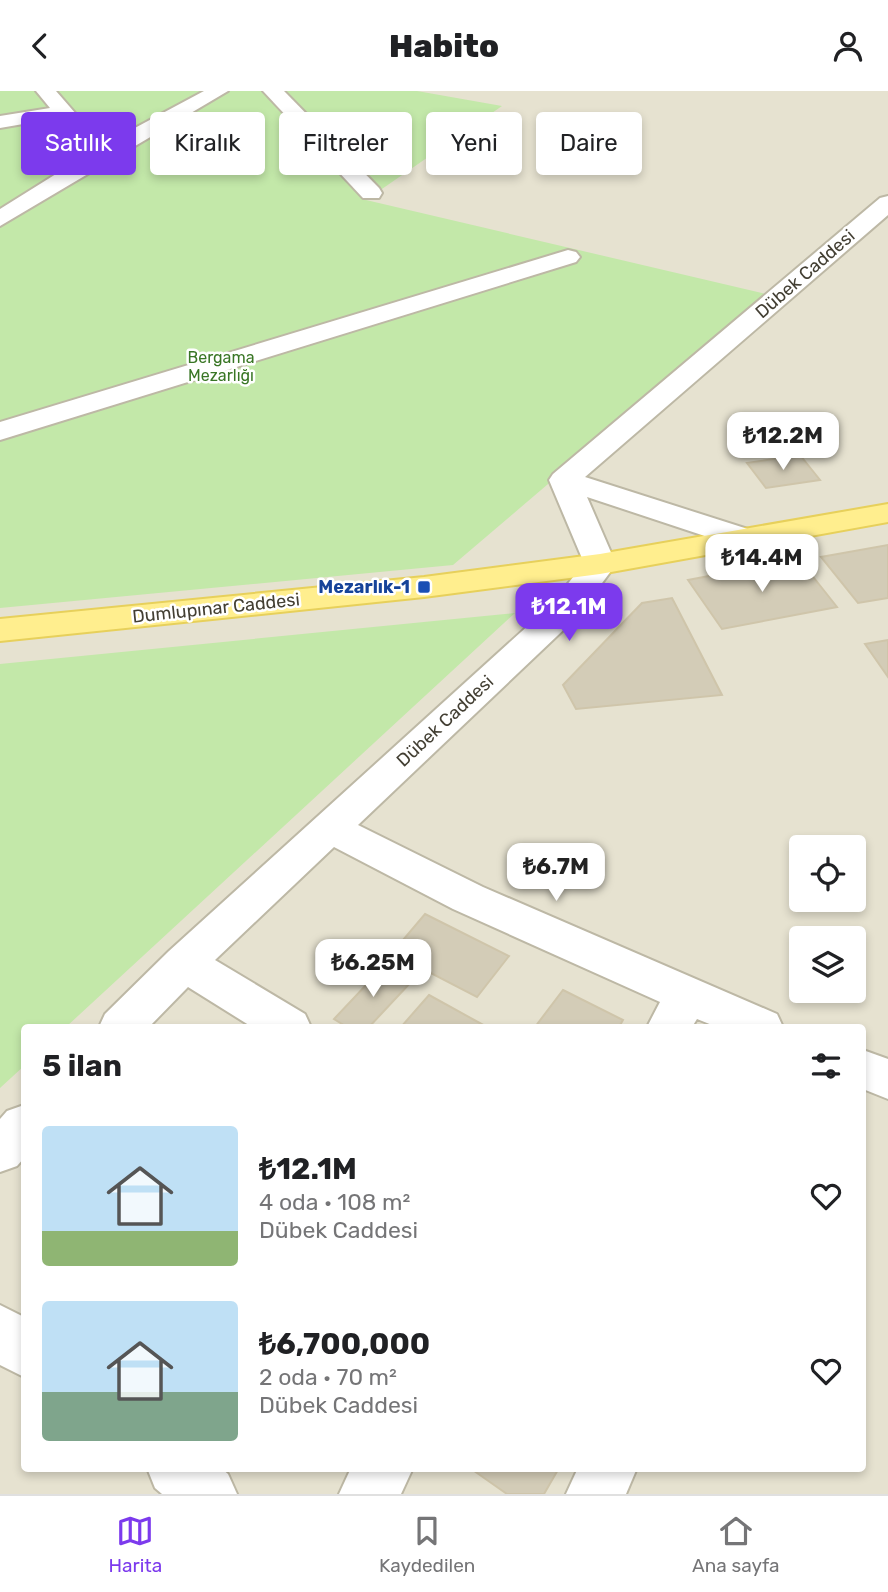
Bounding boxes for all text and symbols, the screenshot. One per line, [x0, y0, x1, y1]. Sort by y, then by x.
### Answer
icon: back [21, 27, 59, 65]
text: Habito [389, 27, 499, 65]
icon: person [829, 27, 867, 65]
chip: Satılık [21, 112, 136, 175]
chip: Kiralık [150, 112, 265, 175]
chip: Filtreler [279, 112, 412, 175]
chip: Yeni [426, 112, 522, 175]
chip: Daire [536, 112, 642, 175]
street label: Dübek Caddesi [751, 225, 859, 323]
park label: Bergama Mezarlığı [188, 348, 255, 385]
pin: ₺12.2M [726, 413, 840, 472]
text: ₺12.2M [743, 421, 823, 449]
pin: ₺14.4M [705, 535, 819, 594]
text: ₺14.4M [721, 543, 803, 571]
place label: Mezarlık-1 [318, 576, 410, 598]
marker: Mezarlık-1 [416, 579, 432, 595]
pin: ₺12.1M [512, 583, 626, 643]
street label: Dumlupınar Caddesi [131, 588, 301, 628]
text: ₺12.1M [531, 592, 607, 620]
street label: Dübek Caddesi [392, 670, 498, 772]
map controls [789, 835, 866, 1003]
button: locate [789, 835, 866, 912]
pin: ₺6.7M [507, 843, 605, 903]
text: ₺6.7M [523, 852, 589, 880]
button: layers [789, 926, 866, 1003]
pin: ₺6.25M [316, 939, 430, 999]
text: ₺6.25M [331, 948, 415, 976]
icon: filters [807, 1047, 845, 1085]
text: 5 ilan [42, 1048, 122, 1084]
text: ₺12.1M [259, 1151, 357, 1187]
icon: home [98, 1154, 182, 1238]
icon: heart [807, 1177, 845, 1215]
text: 4 oda · 108 m² [259, 1188, 410, 1216]
text: Dübek Caddesi [259, 1216, 418, 1244]
text: ₺6,700,000 [259, 1326, 430, 1362]
icon: home [98, 1329, 182, 1413]
icon: heart [807, 1352, 845, 1390]
text: 2 oda · 70 m² [259, 1363, 397, 1391]
text: Dübek Caddesi [259, 1391, 418, 1419]
tab: Harita [108, 1512, 162, 1577]
tab: Kaydedilen [379, 1512, 475, 1577]
tab: Ana sayfa [692, 1512, 780, 1577]

